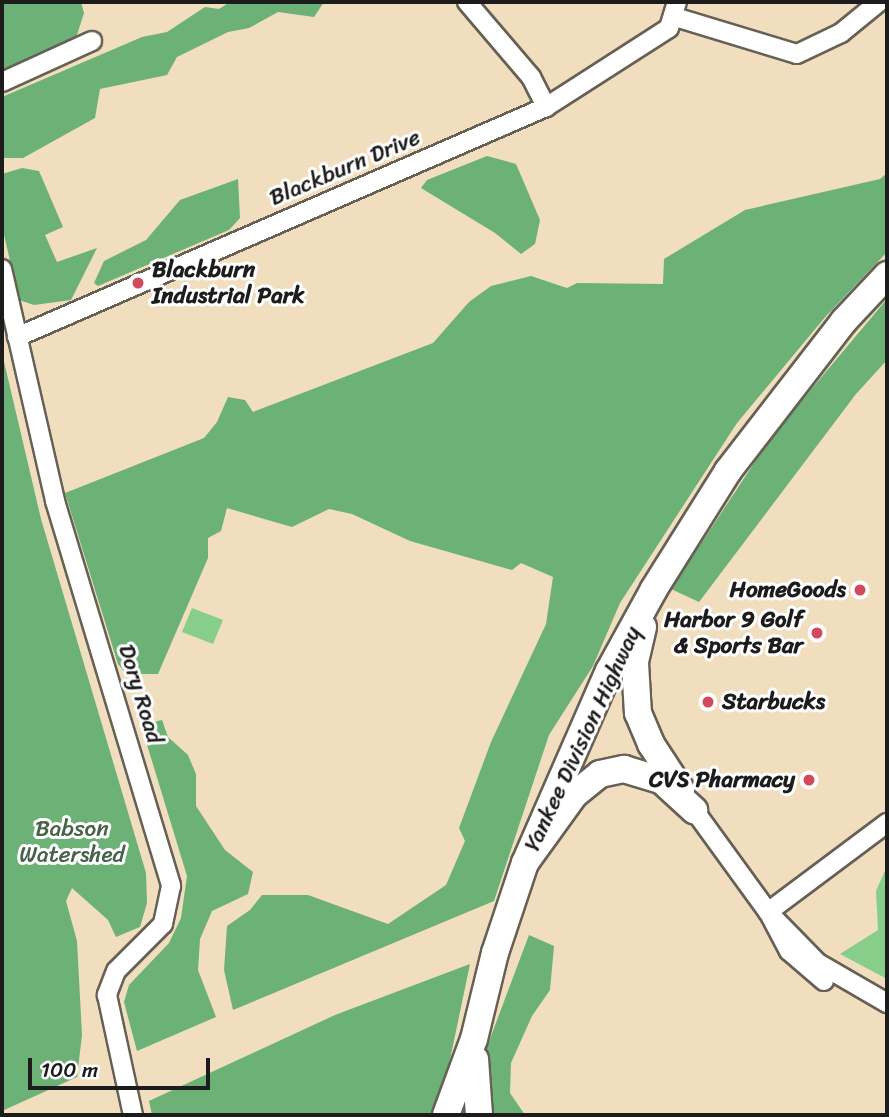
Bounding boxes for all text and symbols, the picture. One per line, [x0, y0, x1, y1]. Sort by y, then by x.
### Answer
street label: Blackburn Drive [265, 124, 425, 212]
place label: Blackburn Industrial Park [152, 256, 304, 310]
marker: Blackburn Industrial Park [130, 275, 146, 291]
place label: HomeGoods [730, 576, 846, 604]
marker: HomeGoods [852, 582, 868, 598]
place label: Harbor 9 Golf & Sports Bar [664, 606, 803, 660]
street label: Yankee Division Highway [519, 622, 647, 856]
marker: Harbor 9 Golf & Sports Bar [809, 625, 825, 641]
street label: Dory Road [112, 641, 168, 747]
place label: Starbucks [722, 688, 825, 716]
marker: Starbucks [700, 694, 716, 710]
place label: CVS Pharmacy [649, 766, 795, 794]
marker: CVS Pharmacy [801, 772, 817, 788]
park label: Babson Watershed [19, 815, 125, 869]
scale bar [32, 1044, 214, 1088]
text: 100 m [41, 1051, 98, 1089]

